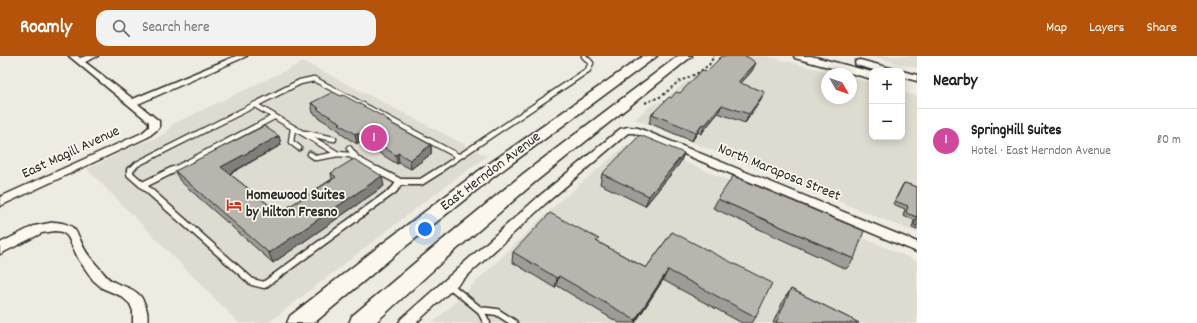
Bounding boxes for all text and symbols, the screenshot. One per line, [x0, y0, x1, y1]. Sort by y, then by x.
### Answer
search box [96, 10, 376, 46]
text: Roamly [20, 15, 72, 42]
icon: search [110, 17, 132, 39]
text: Search here [142, 17, 210, 39]
text: Map [1046, 18, 1067, 38]
text: Layers [1089, 18, 1124, 38]
text: Share [1146, 18, 1177, 38]
north arrow [821, 68, 857, 104]
map controls [869, 68, 905, 140]
button: + [869, 68, 905, 104]
text: Nearby [933, 70, 977, 94]
button: − [869, 104, 905, 140]
street label: East Magill Avenue [18, 120, 124, 185]
text: SpringHill Suites [971, 120, 1062, 142]
pin: 1 [361, 123, 387, 153]
street label: East Herndon Avenue [436, 127, 546, 217]
text: 1 [945, 131, 947, 150]
text: 80 m [1157, 131, 1181, 150]
street label: North Maraposa Street [714, 138, 844, 208]
text: Hotel · East Herndon Avenue [971, 142, 1111, 161]
place label: Homewood Suites by Hilton Fresno [246, 185, 345, 224]
hotel icon: Homewood Suites by Hilton Fresno [225, 196, 243, 214]
your location [415, 219, 435, 239]

